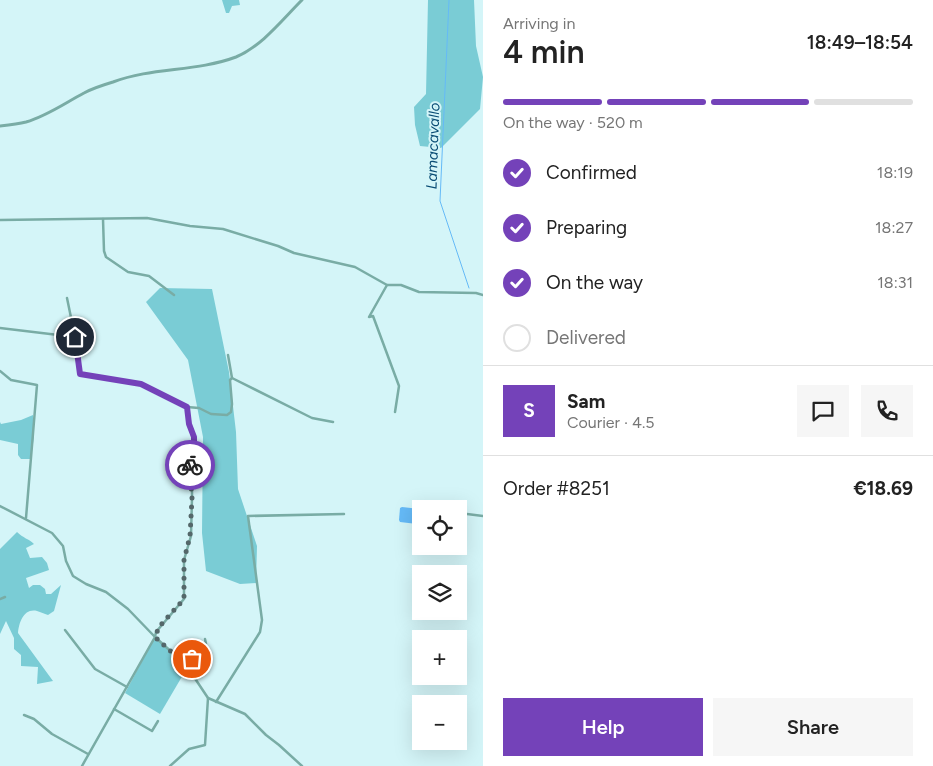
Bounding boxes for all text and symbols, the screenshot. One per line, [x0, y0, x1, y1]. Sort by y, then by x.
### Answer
text: Arriving in [503, 14, 575, 33]
text: 18:49–18:54 [807, 31, 913, 54]
text: 4 min [503, 33, 585, 71]
water label: Lamacavallo [422, 102, 444, 190]
text: On the way · 520 m [503, 113, 643, 132]
icon: check [503, 159, 531, 187]
text: Confirmed [546, 161, 637, 184]
text: 18:19 [877, 163, 913, 182]
icon: check [503, 214, 531, 242]
text: Preparing [546, 216, 627, 239]
text: 18:27 [875, 218, 913, 237]
icon: check [503, 269, 531, 297]
text: On the way [546, 271, 643, 294]
text: 18:31 [877, 273, 913, 292]
pin [54, 316, 96, 358]
icon: home [61, 323, 89, 351]
text: Delivered [546, 326, 626, 349]
button: chat [797, 385, 849, 437]
button: phone [861, 385, 913, 437]
text: Sam [567, 390, 605, 413]
text: S [523, 399, 535, 422]
text: Courier · 4.5 [567, 413, 654, 432]
courier [165, 440, 215, 490]
icon: bike [176, 451, 204, 479]
text: Order #8251 [503, 477, 610, 500]
text: €18.69 [853, 477, 913, 500]
map controls [412, 500, 467, 750]
button: locate [412, 500, 467, 555]
button: layers [412, 565, 467, 620]
button: + [412, 630, 467, 685]
pin [171, 638, 213, 680]
icon: bag [178, 645, 206, 673]
button: − [412, 695, 467, 750]
button: Help [503, 698, 703, 756]
button: Share [713, 698, 913, 756]

